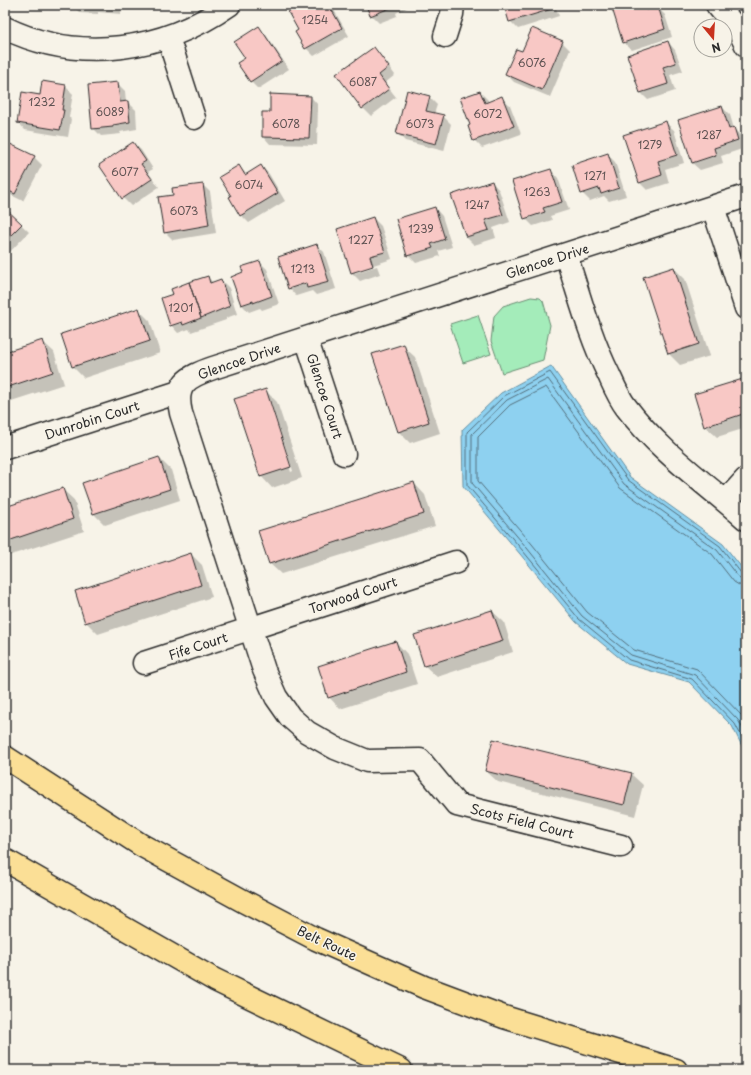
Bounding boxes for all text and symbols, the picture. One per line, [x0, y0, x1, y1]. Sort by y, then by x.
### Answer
house number: 1254 [302, 11, 328, 28]
north arrow [693, 18, 733, 58]
text: N [709, 39, 723, 58]
house number: 6076 [518, 54, 547, 71]
house number: 6087 [349, 73, 377, 90]
house number: 1232 [28, 93, 56, 110]
house number: 6089 [96, 103, 124, 120]
house number: 6072 [473, 105, 503, 122]
house number: 6078 [272, 115, 300, 132]
house number: 6073 [406, 115, 434, 132]
house number: 1287 [696, 126, 722, 143]
house number: 1279 [638, 136, 662, 153]
house number: 6077 [111, 163, 139, 180]
house number: 1271 [584, 167, 606, 184]
house number: 6074 [235, 176, 263, 193]
house number: 1263 [524, 183, 550, 200]
house number: 1247 [465, 196, 489, 213]
house number: 6073 [170, 202, 198, 219]
house number: 1239 [408, 220, 434, 237]
house number: 1227 [348, 231, 374, 248]
street label: Glencoe Drive [503, 238, 591, 283]
house number: 1213 [291, 260, 315, 277]
house number: 1201 [169, 299, 194, 316]
street label: Glencoe Drive [195, 337, 283, 384]
street label: Glencoe Court [303, 351, 348, 441]
street label: Dunrobin Court [42, 395, 142, 444]
street label: Torwood Court [306, 571, 399, 618]
street label: Fife Court [166, 627, 230, 664]
street label: Scots Field Court [468, 798, 576, 843]
street label: Belt Route [294, 920, 360, 965]

